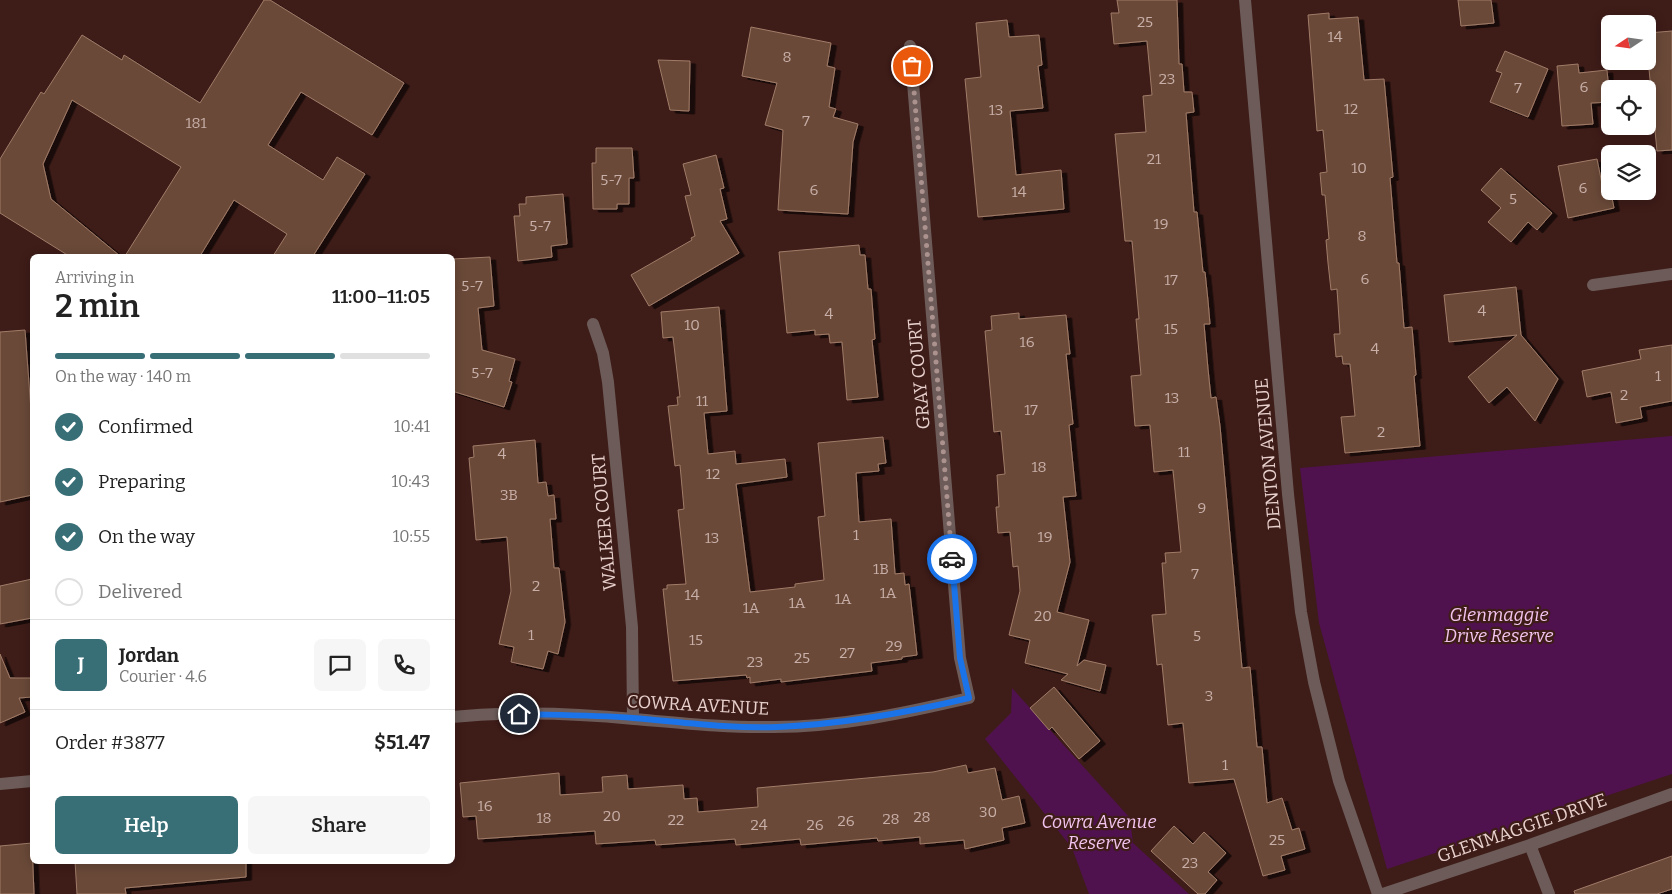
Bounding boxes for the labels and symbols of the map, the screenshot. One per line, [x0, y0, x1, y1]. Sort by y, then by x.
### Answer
house number: 25 [1137, 13, 1153, 31]
north arrow [1601, 15, 1656, 70]
house number: 14 [1328, 28, 1343, 46]
pin [891, 45, 933, 87]
house number: 8 [782, 48, 792, 66]
house number: 23 [1159, 70, 1175, 88]
house number: 6 [1580, 78, 1589, 96]
house number: 7 [1514, 79, 1522, 97]
house number: 12 [1344, 100, 1358, 118]
house number: 13 [989, 101, 1003, 119]
house number: 7 [802, 112, 810, 130]
house number: 181 [185, 114, 207, 132]
house number: 21 [1147, 150, 1161, 168]
house number: 10 [1351, 159, 1367, 177]
house number: 5-7 [600, 171, 622, 189]
house number: 6 [1579, 179, 1588, 197]
house number: 6 [810, 181, 819, 199]
house number: 14 [1012, 183, 1027, 201]
house number: 5 [1509, 190, 1517, 208]
house number: 19 [1154, 215, 1168, 233]
house number: 5-7 [529, 217, 551, 235]
house number: 8 [1357, 227, 1367, 245]
house number: 6 [1361, 270, 1370, 288]
house number: 17 [1164, 271, 1178, 289]
house number: 5-7 [461, 277, 483, 295]
house number: 4 [1478, 302, 1487, 320]
house number: 4 [825, 305, 834, 323]
house number: 10 [684, 316, 700, 334]
street label: GRAY COURT [903, 317, 935, 430]
house number: 15 [1164, 320, 1178, 338]
house number: 16 [1020, 333, 1035, 351]
house number: 4 [1371, 340, 1380, 358]
house number: 5-7 [471, 364, 493, 382]
house number: 1 [1655, 367, 1661, 385]
street label: DENTON AVENUE [1250, 377, 1286, 531]
house number: 2 [1620, 386, 1628, 404]
house number: 13 [1165, 389, 1179, 407]
house number: 11 [696, 392, 708, 410]
house number: 17 [1024, 401, 1038, 419]
house number: 2 [1377, 423, 1385, 441]
house number: 11 [1178, 443, 1190, 461]
house number: 4 [498, 445, 507, 463]
street label: WALKER COURT [587, 452, 621, 591]
house number: 18 [1031, 458, 1047, 476]
house number: 12 [706, 465, 720, 483]
house number: 3B [500, 486, 518, 504]
house number: 9 [1198, 499, 1206, 517]
house number: 1 [853, 526, 859, 544]
house number: 19 [1038, 528, 1052, 546]
house number: 13 [705, 529, 719, 547]
courier [927, 534, 977, 584]
house number: 1B [873, 560, 889, 578]
house number: 7 [1191, 565, 1199, 583]
house number: 2 [532, 577, 540, 595]
house number: 1A [880, 584, 897, 602]
house number: 14 [685, 586, 700, 604]
house number: 1A [835, 590, 852, 608]
house number: 1A [789, 594, 806, 612]
house number: 1A [743, 599, 760, 617]
park label: Glenmaggie Drive Reserve [1444, 604, 1554, 647]
house number: 20 [1034, 607, 1052, 625]
house number: 1 [528, 626, 534, 644]
house number: 5 [1193, 627, 1201, 645]
house number: 15 [689, 631, 703, 649]
house number: 29 [886, 637, 902, 655]
house number: 27 [839, 644, 855, 662]
house number: 25 [794, 649, 810, 667]
house number: 23 [747, 653, 763, 671]
house number: 3 [1205, 687, 1213, 705]
street label: COWRA AVENUE [626, 690, 770, 720]
pin [498, 693, 540, 735]
house number: 1 [1222, 756, 1228, 774]
street label: GLENMAGGIE DRIVE [1434, 789, 1610, 867]
house number: 16 [478, 797, 493, 815]
house number: 30 [979, 803, 997, 821]
house number: 20 [603, 807, 621, 825]
house number: 28 [913, 808, 931, 826]
house number: 18 [536, 809, 552, 827]
house number: 28 [882, 810, 900, 828]
house number: 22 [668, 811, 684, 829]
park label: Cowra Avenue Reserve [1042, 811, 1156, 854]
house number: 26 [838, 812, 855, 830]
house number: 24 [751, 816, 768, 834]
house number: 26 [807, 816, 824, 834]
house number: 25 [1269, 831, 1285, 849]
house number: 23 [1182, 854, 1198, 872]

